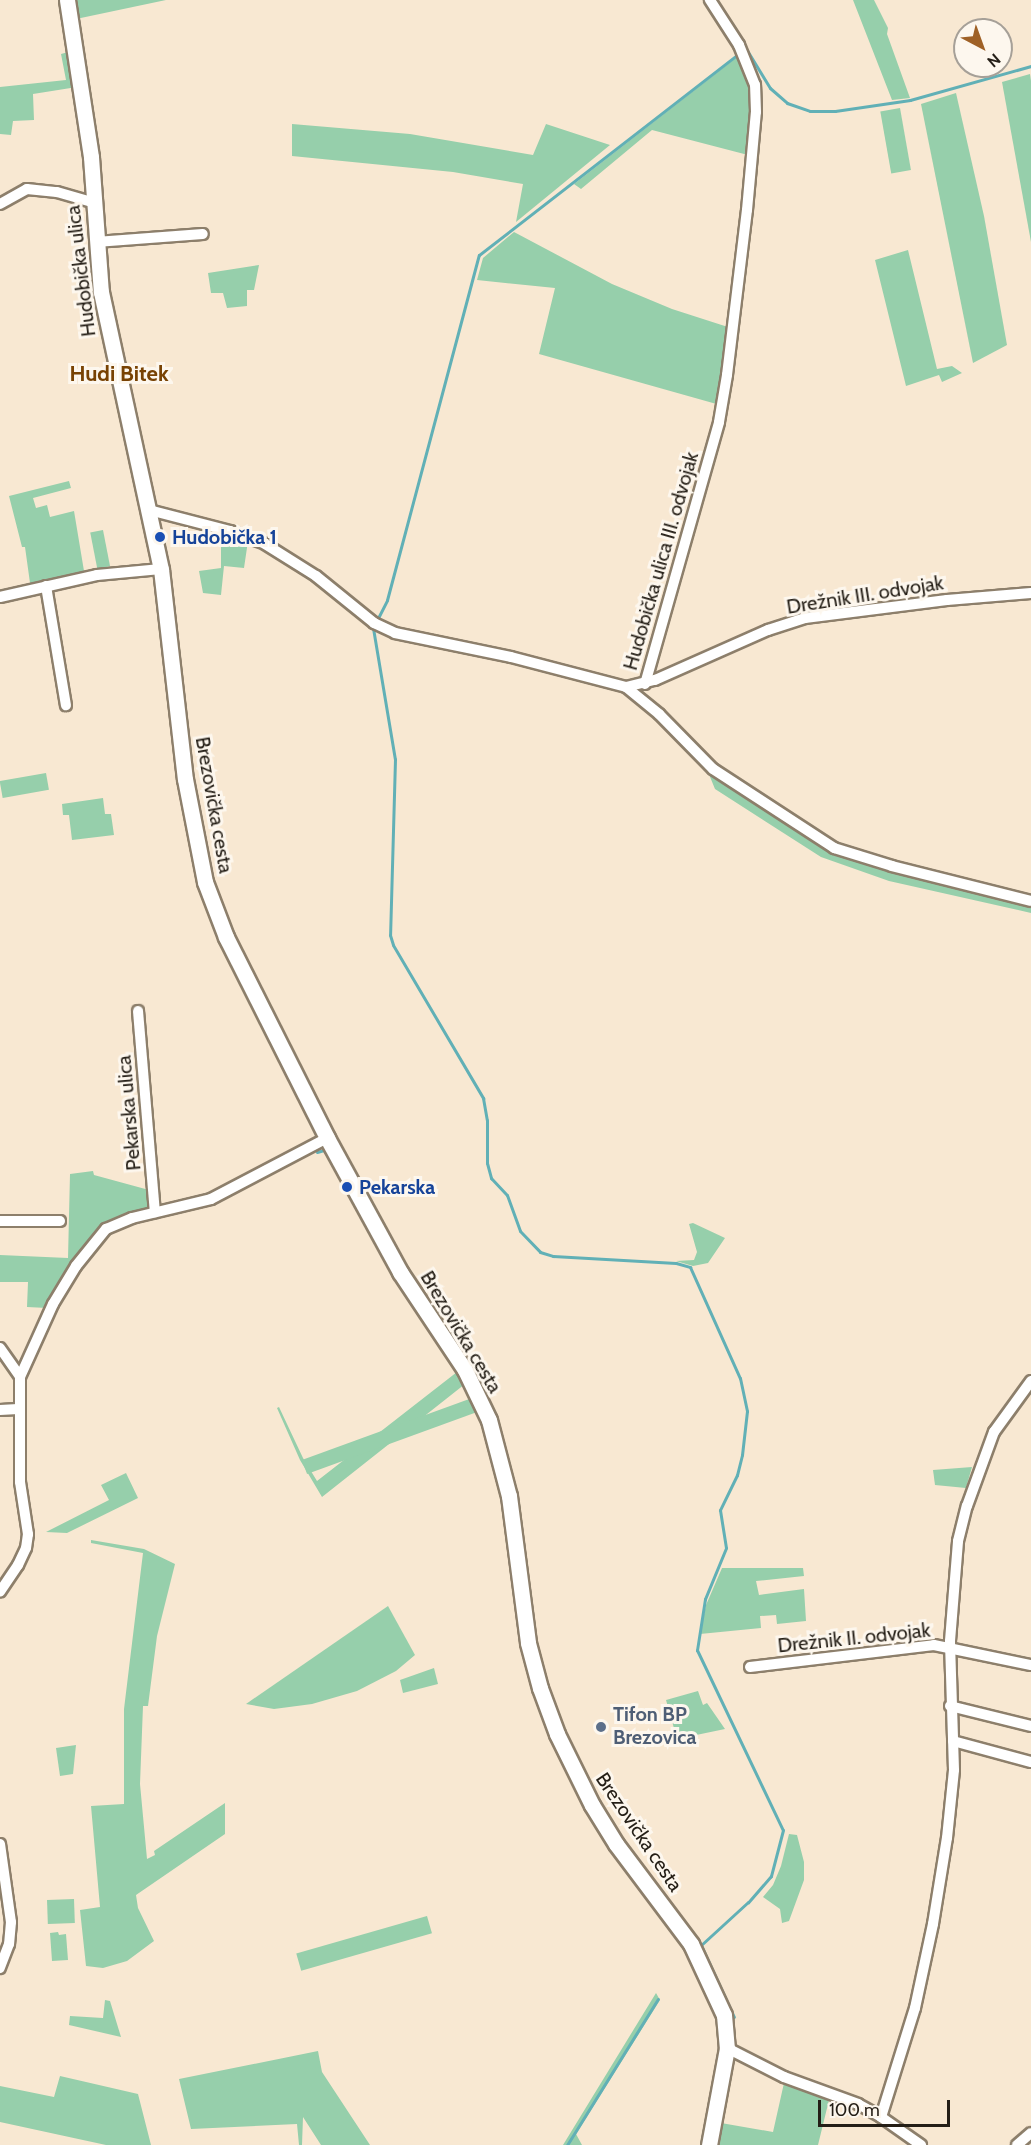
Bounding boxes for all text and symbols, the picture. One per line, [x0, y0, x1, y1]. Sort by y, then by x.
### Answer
north arrow [953, 18, 1013, 78]
text: N [983, 50, 1004, 71]
street label: Hudobička ulica [61, 204, 101, 338]
district label: Hudi Bitek [69, 361, 169, 387]
street label: Hudobička ulica III. odvojak [618, 449, 704, 673]
place label: Hudobička 1 [172, 525, 277, 549]
marker: Hudobička 1 [153, 530, 167, 544]
street label: Drežnik III. odvojak [785, 571, 945, 619]
street label: Brezovička cesta [190, 735, 238, 875]
street label: Pekarska ulica [112, 1054, 146, 1172]
place label: Pekarska [359, 1175, 435, 1199]
marker: Pekarska [340, 1180, 354, 1194]
street label: Brezovička cesta [415, 1267, 507, 1397]
street label: Drežnik II. odvojak [776, 1618, 932, 1658]
place label: Tifon BP Brezovica [613, 1703, 696, 1750]
marker: Tifon BP Brezovica [594, 1720, 608, 1734]
street label: Brezovička cesta [590, 1768, 688, 1896]
scale bar [821, 2088, 953, 2126]
text: 100 m [829, 2099, 880, 2121]

